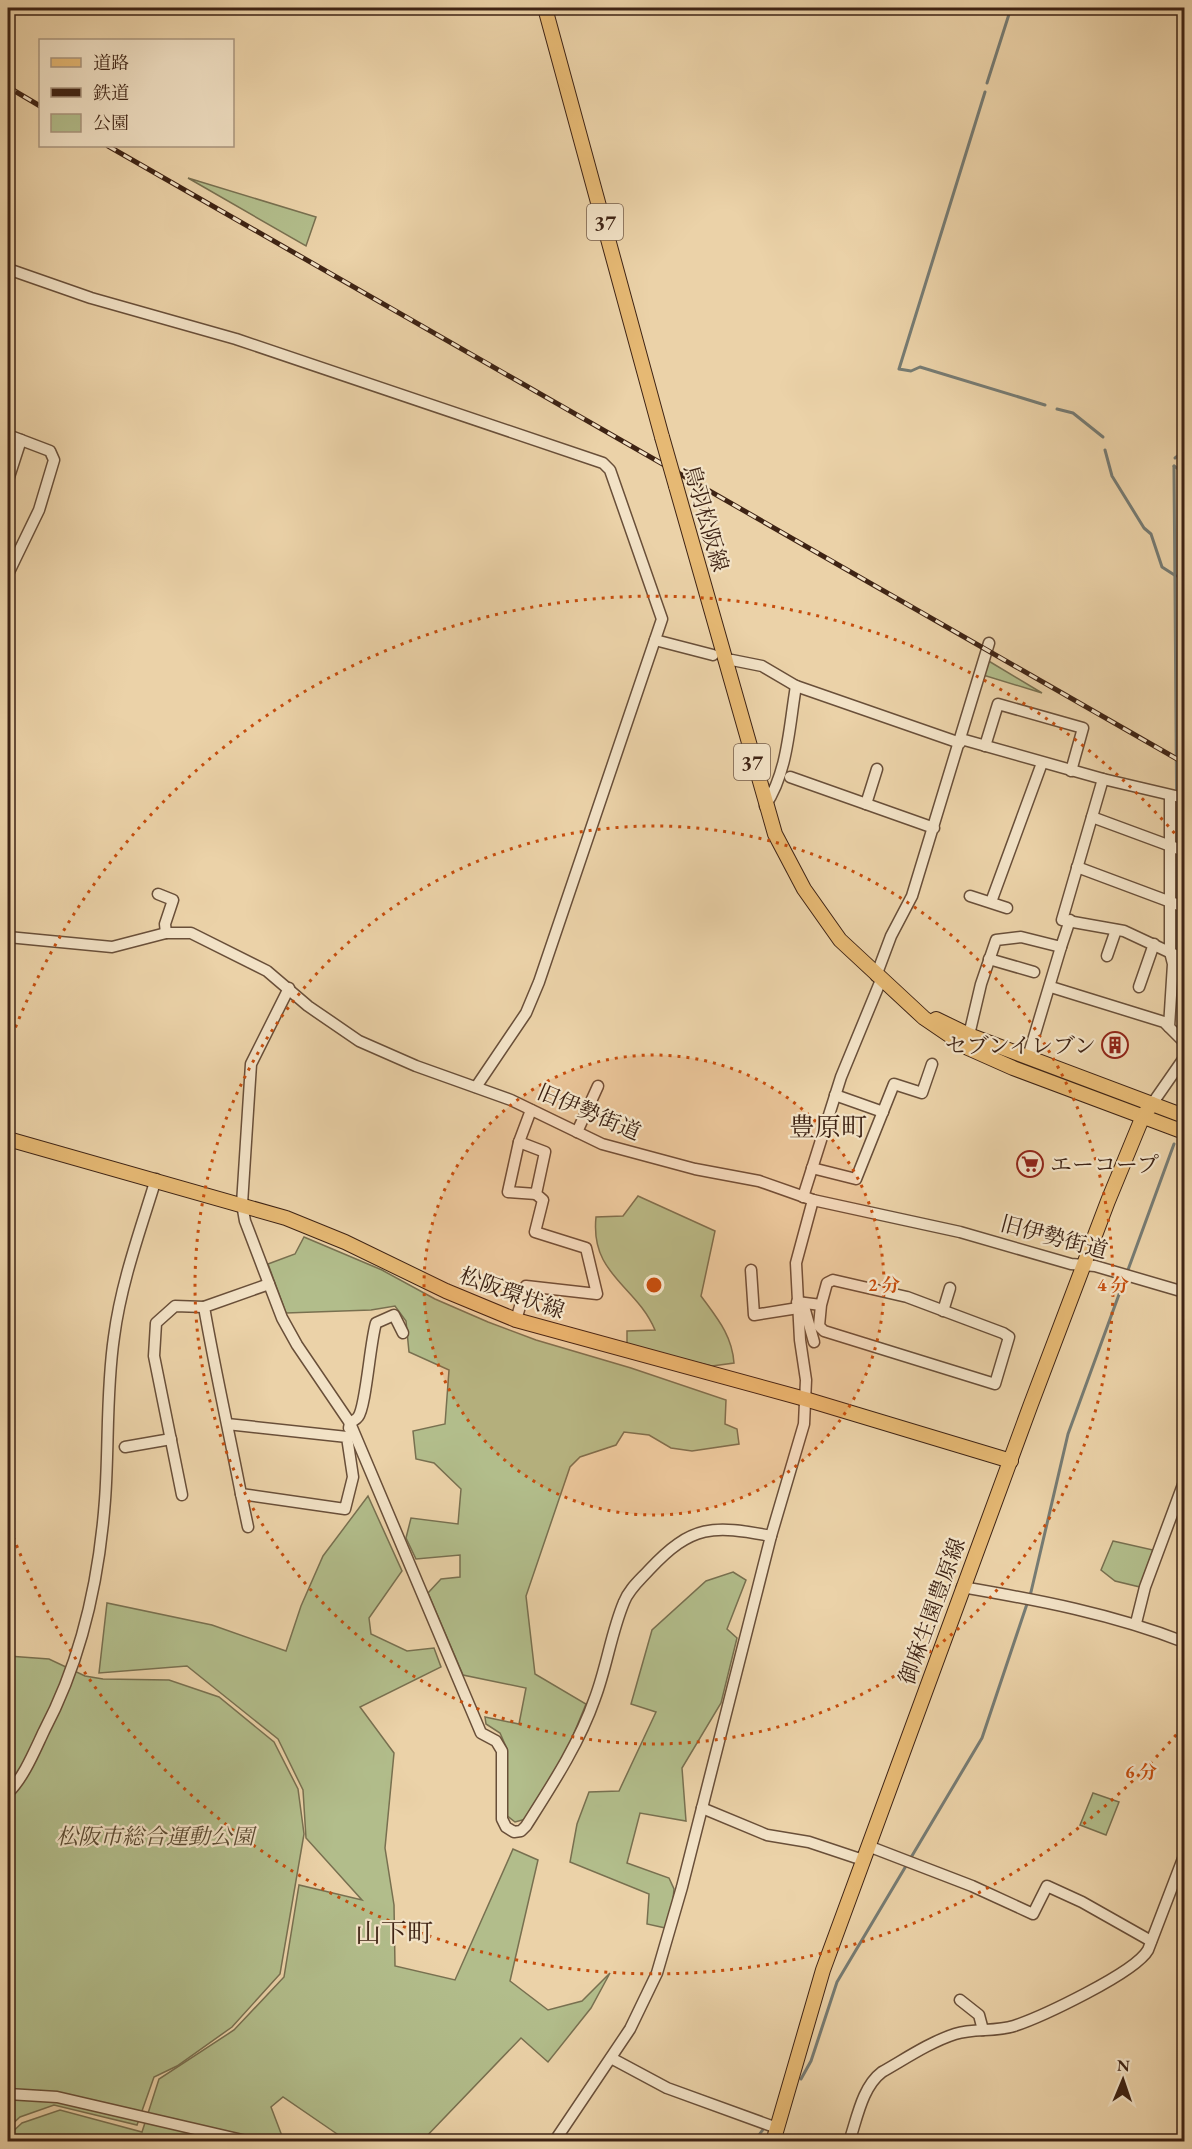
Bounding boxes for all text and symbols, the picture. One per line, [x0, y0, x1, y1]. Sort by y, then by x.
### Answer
legend [39, 39, 234, 147]
text: 道路 [93, 51, 129, 74]
text: 鉄道 [93, 81, 129, 104]
text: 公園 [93, 111, 129, 134]
road number: 37 [587, 204, 623, 240]
street label: 鳥羽松阪線 [677, 461, 735, 575]
road number: 37 [734, 744, 770, 780]
building icon: セブンイレブン [1100, 1030, 1130, 1060]
place label: セブンイレブン [945, 1031, 1096, 1060]
street label: 旧伊勢街道 [533, 1077, 645, 1147]
district label: 豊原町 [789, 1110, 867, 1144]
supermarket icon: エーコープ [1015, 1149, 1045, 1179]
place label: エーコープ [1050, 1150, 1159, 1179]
street label: 旧伊勢街道 [997, 1209, 1111, 1265]
street label: 松阪環状線 [455, 1261, 569, 1325]
text: 2 分 [868, 1273, 900, 1296]
text: 4 分 [1097, 1273, 1129, 1296]
centre of rings [644, 1275, 664, 1295]
street label: 御麻生園豊原線 [892, 1534, 972, 1688]
text: 6 分 [1125, 1760, 1157, 1783]
park label: 松阪市総合運動公園 [56, 1822, 257, 1851]
district label: 山下町 [355, 1916, 433, 1950]
north arrow [1093, 2050, 1153, 2110]
text: N [1117, 2055, 1130, 2076]

